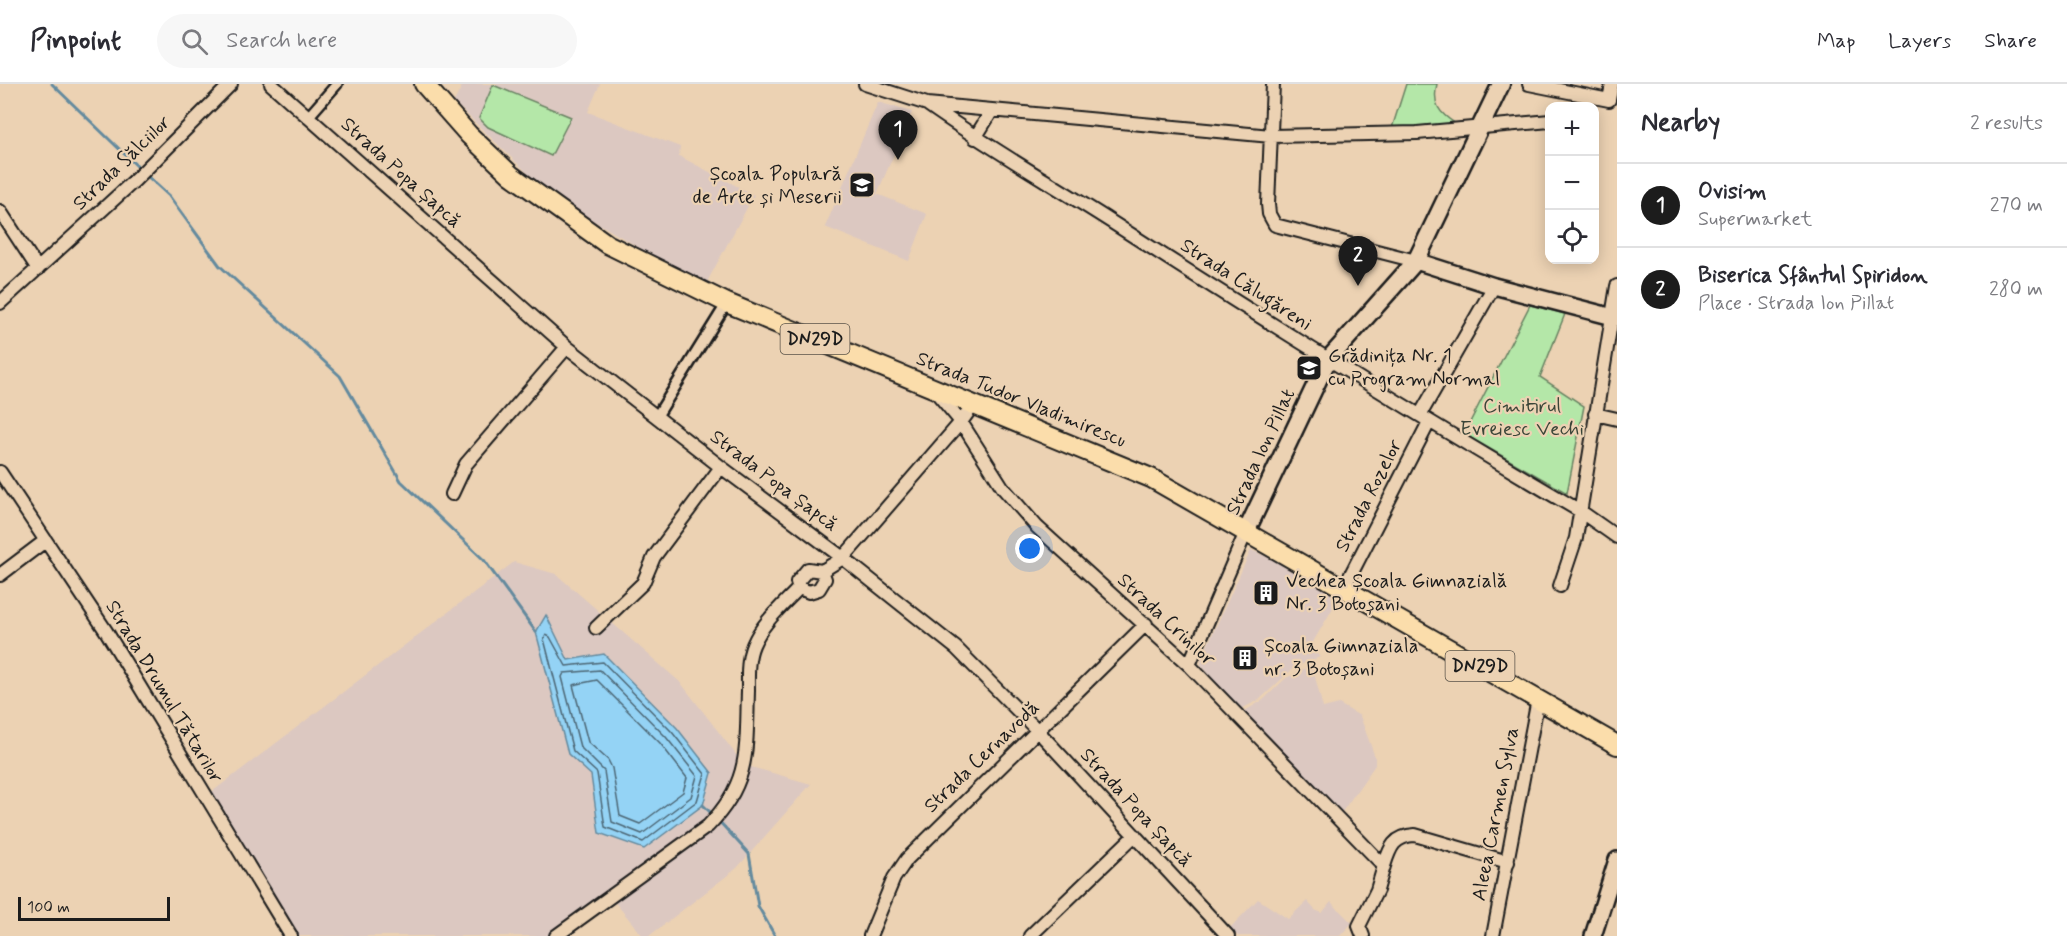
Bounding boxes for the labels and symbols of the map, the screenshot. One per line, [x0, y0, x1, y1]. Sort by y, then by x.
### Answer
street label: Strada Sălciilor [67, 109, 177, 217]
pin: 1 [878, 110, 918, 160]
street label: Strada Popa Șapcă [335, 111, 467, 235]
place label: Școala Populară de Arte și Meserii [692, 161, 842, 211]
school or university icon: Școala Populară de Arte și Meserii [847, 170, 877, 200]
street label: Strada Călugăreni [1174, 232, 1317, 339]
pin: 2 [1338, 236, 1378, 286]
road number: DN29D [780, 324, 850, 354]
place label: Grădinița Nr. 1 cu Program Normal [1328, 343, 1500, 393]
street label: Strada Tudor Vladimirescu [912, 345, 1130, 455]
school or university icon: Grădinița Nr. 1 cu Program Normal [1294, 353, 1324, 383]
street label: Strada Ion Pillat [1220, 384, 1302, 520]
park label: Cimitirul Evreiesc Vechi [1460, 393, 1584, 443]
street label: Strada Popa Șapcă [704, 424, 844, 538]
street label: Strada Rozelor [1329, 435, 1409, 557]
your location [1015, 534, 1044, 563]
street label: Strada Crinilor [1111, 567, 1221, 673]
place label: Vechea Școala Gimnazială Nr. 3 Botoșani [1286, 568, 1507, 618]
building icon: Vechea Școala Gimnazială Nr. 3 Botoșani [1251, 578, 1281, 608]
street label: Strada Drumul Tătarilor [99, 596, 229, 788]
place label: Școala Gimnaziala nr. 3 Botoșani [1264, 633, 1419, 683]
building icon: Școala Gimnaziala nr. 3 Botoșani [1230, 643, 1260, 673]
road number: DN29D [1446, 651, 1514, 681]
street label: Strada Cernavodă [918, 695, 1046, 819]
street label: Aleea Carmen Sylva [1466, 725, 1526, 903]
street label: Strada Popa Șapcă [1074, 742, 1198, 874]
scale bar [18, 894, 170, 922]

